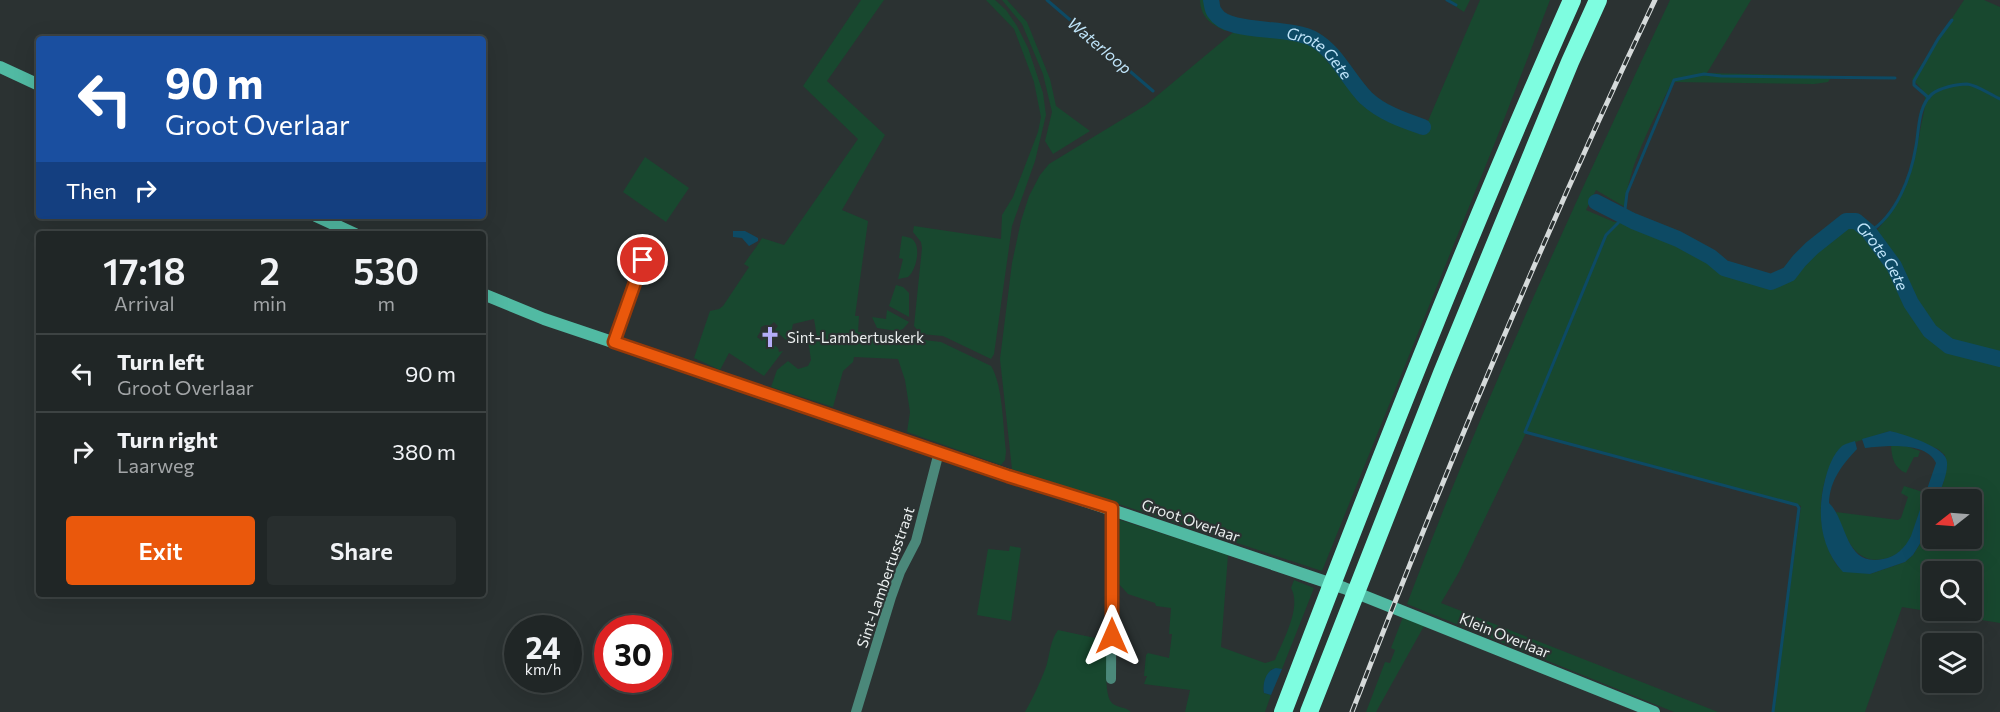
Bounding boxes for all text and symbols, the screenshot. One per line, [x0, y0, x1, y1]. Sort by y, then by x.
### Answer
water label: Waterloop [1064, 13, 1136, 77]
water label: Grote Gete [1285, 23, 1357, 83]
text: 90 m [165, 56, 264, 108]
icon: left [66, 60, 144, 138]
text: Groot Overlaar [165, 108, 350, 141]
icon: right [129, 174, 162, 207]
text: Then [66, 177, 117, 204]
water label: Grote Gete [1853, 217, 1913, 293]
pin [617, 234, 668, 285]
icon: arrive [626, 243, 659, 276]
text: 17:18 [103, 248, 186, 292]
text: 2 [260, 248, 280, 292]
text: 530 [354, 248, 419, 292]
text: Arrival [114, 291, 175, 315]
text: min [253, 291, 287, 315]
text: m [378, 291, 395, 315]
church icon: Sint-Lambertuskerk [758, 325, 782, 349]
place label: Sint-Lambertuskerk [787, 328, 924, 346]
text: Turn left [117, 348, 204, 375]
icon: left [66, 357, 99, 390]
text: 90 m [405, 360, 456, 387]
text: Groot Overlaar [117, 375, 254, 399]
text: Turn right [117, 426, 218, 453]
icon: right [66, 435, 99, 468]
text: 380 m [392, 438, 456, 465]
text: Laarweg [117, 453, 194, 477]
north arrow [1922, 489, 1982, 549]
map controls [1922, 489, 1982, 693]
street label: Groot Overlaar [1140, 495, 1242, 545]
street label: Sint-Lambertusstraat [852, 504, 918, 650]
button: Exit [66, 516, 255, 585]
button: Share [267, 516, 456, 585]
button: search [1922, 561, 1982, 621]
position arrow [1080, 604, 1144, 668]
street label: Klein Overlaar [1457, 609, 1553, 661]
speed limit sign: 30 [594, 615, 672, 693]
text: 24 [525, 628, 561, 665]
button: layers [1922, 633, 1982, 693]
text: km/h [525, 660, 561, 678]

